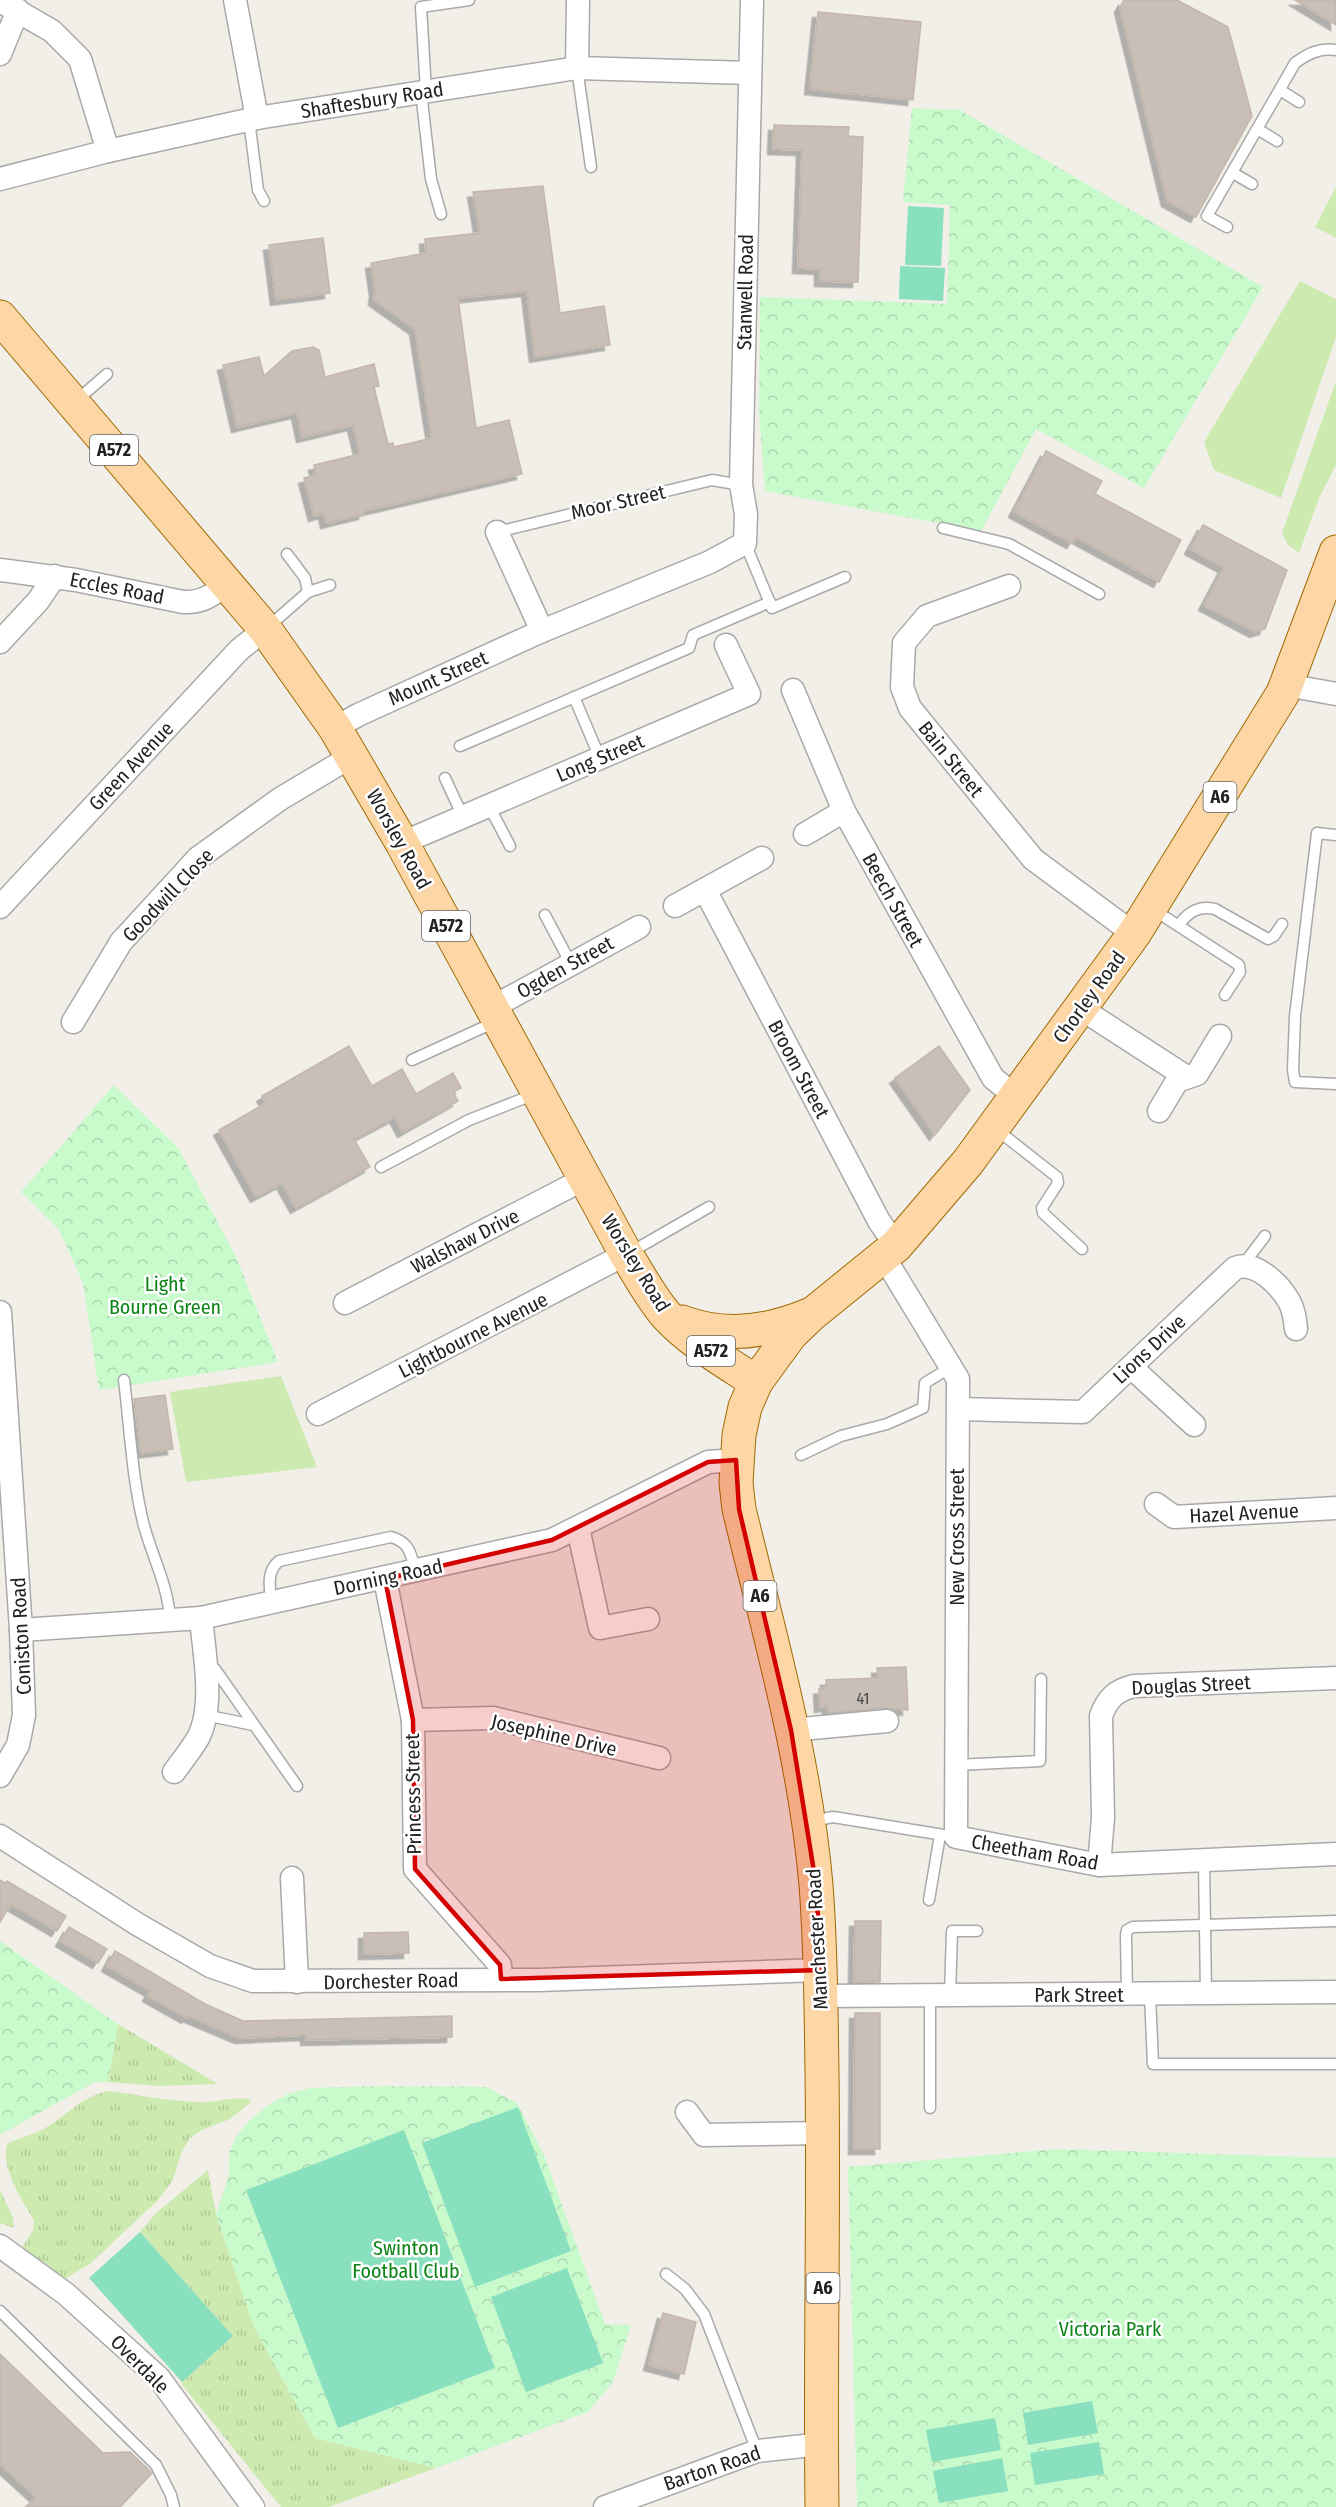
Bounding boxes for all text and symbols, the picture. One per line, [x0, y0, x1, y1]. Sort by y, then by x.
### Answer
street label: Shaftesbury Road [299, 77, 445, 123]
street label: Stanwell Road [732, 234, 758, 350]
road number: A572 [90, 435, 138, 465]
street label: Moor Street [568, 479, 668, 525]
street label: Eccles Road [68, 567, 166, 609]
street label: Mount Street [385, 645, 492, 711]
street label: Bain Street [913, 716, 989, 802]
street label: Green Avenue [84, 717, 178, 815]
street label: Long Street [553, 729, 648, 787]
road number: A6 [1204, 782, 1236, 812]
street label: Worsley Road [362, 785, 436, 893]
street label: Goodwill Close [117, 843, 219, 947]
street label: Beech Street [857, 849, 929, 952]
road number: A572 [422, 911, 470, 941]
street label: Ogden Street [513, 930, 618, 1003]
street label: Chorley Road [1048, 946, 1130, 1048]
street label: Broom Street [763, 1016, 835, 1123]
street label: Walshaw Drive [407, 1203, 523, 1279]
street label: Worsley Road [597, 1210, 675, 1316]
park label: Light Bourne Green [109, 1272, 221, 1319]
street label: Lightbourne Avenue [394, 1287, 552, 1383]
street label: Lions Drive [1108, 1309, 1190, 1389]
road number: A572 [687, 1336, 735, 1366]
street label: New Cross Street [945, 1468, 969, 1606]
street label: Hazel Avenue [1189, 1498, 1299, 1528]
street label: Dorning Road [331, 1554, 445, 1600]
street label: Coniston Road [6, 1577, 36, 1695]
road number: A6 [744, 1581, 777, 1611]
street label: Douglas Street [1131, 1670, 1252, 1700]
house number: 41 [856, 1689, 870, 1708]
street label: Josephine Drive [489, 1709, 619, 1761]
street label: Princess Street [400, 1733, 426, 1855]
street label: Cheetham Road [970, 1829, 1100, 1875]
street label: Manchester Road [801, 1868, 833, 2010]
street label: Dorchester Road [323, 1968, 459, 1994]
street label: Park Street [1034, 1983, 1124, 2007]
park label: Swinton Football Club [352, 2236, 460, 2283]
road number: A6 [806, 2273, 840, 2303]
park label: Victoria Park [1059, 2317, 1162, 2341]
street label: Overdale [106, 2330, 174, 2398]
street label: Barton Road [660, 2440, 764, 2496]

